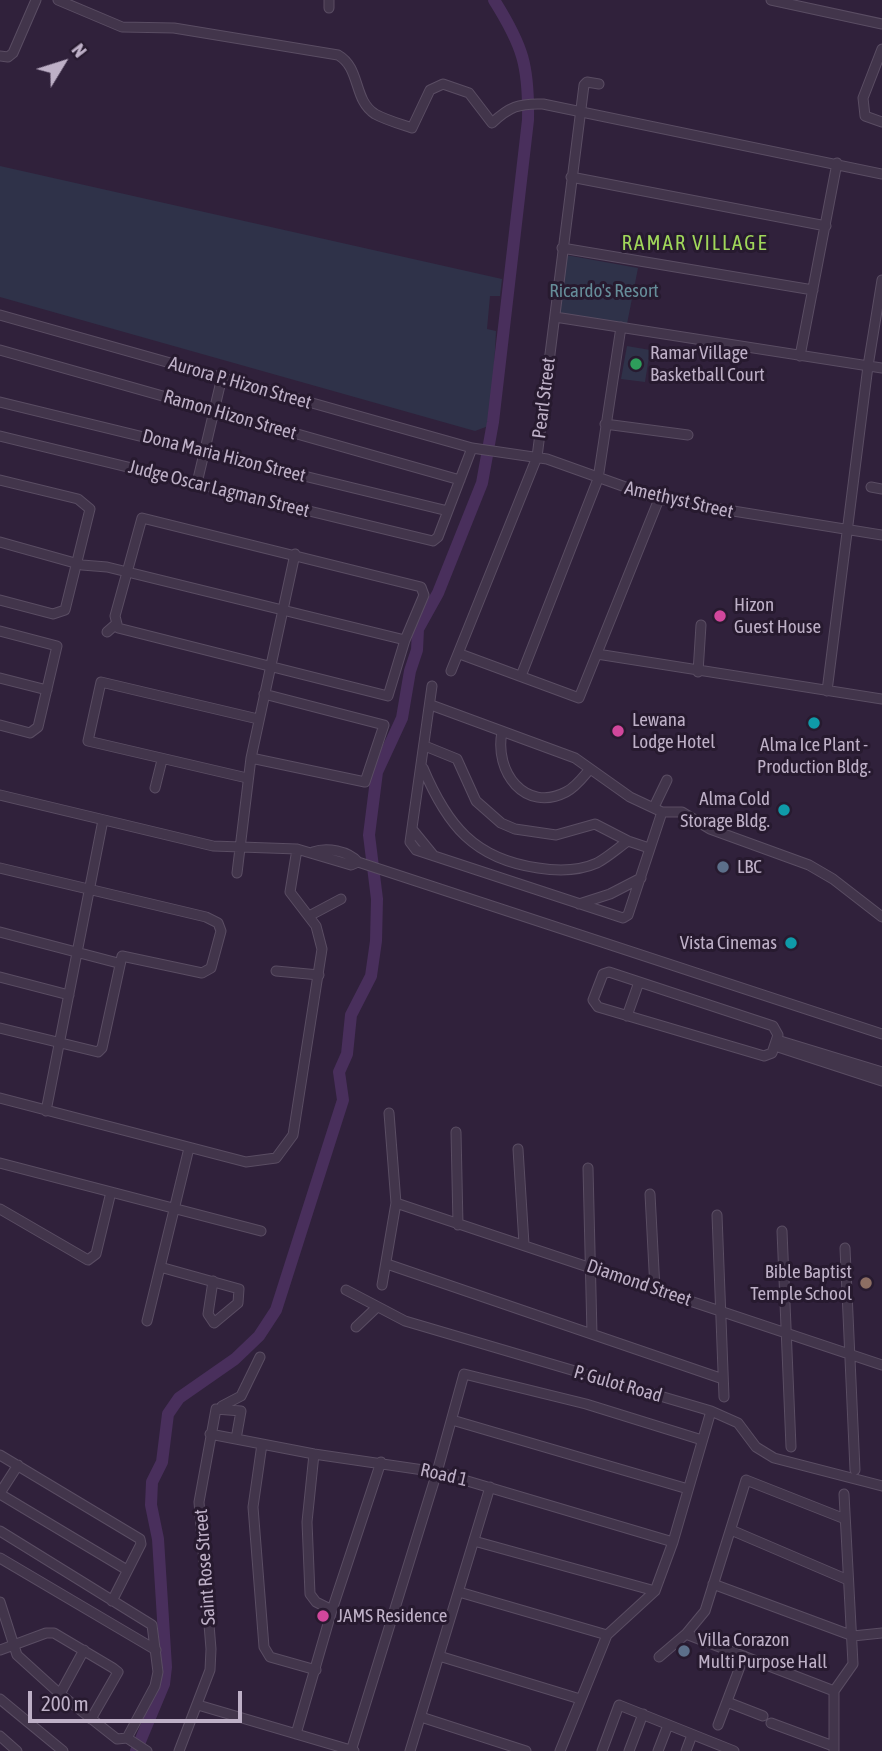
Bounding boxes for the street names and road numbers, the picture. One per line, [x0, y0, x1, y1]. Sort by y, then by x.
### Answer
street label: Aurora P. Hizon Street [166, 352, 314, 414]
street label: Pearl Street [528, 356, 560, 440]
street label: Ramon Hizon Street [161, 385, 299, 445]
street label: Dona Maria Hizon Street [140, 425, 308, 487]
street label: Judge Oscar Lagman Street [126, 455, 312, 523]
street label: Amethyst Street [623, 476, 735, 524]
street label: Diamond Street [584, 1254, 694, 1312]
street label: P. Gulot Road [571, 1361, 665, 1407]
street label: Road 1 [418, 1459, 470, 1491]
street label: Saint Rose Street [190, 1508, 220, 1626]

